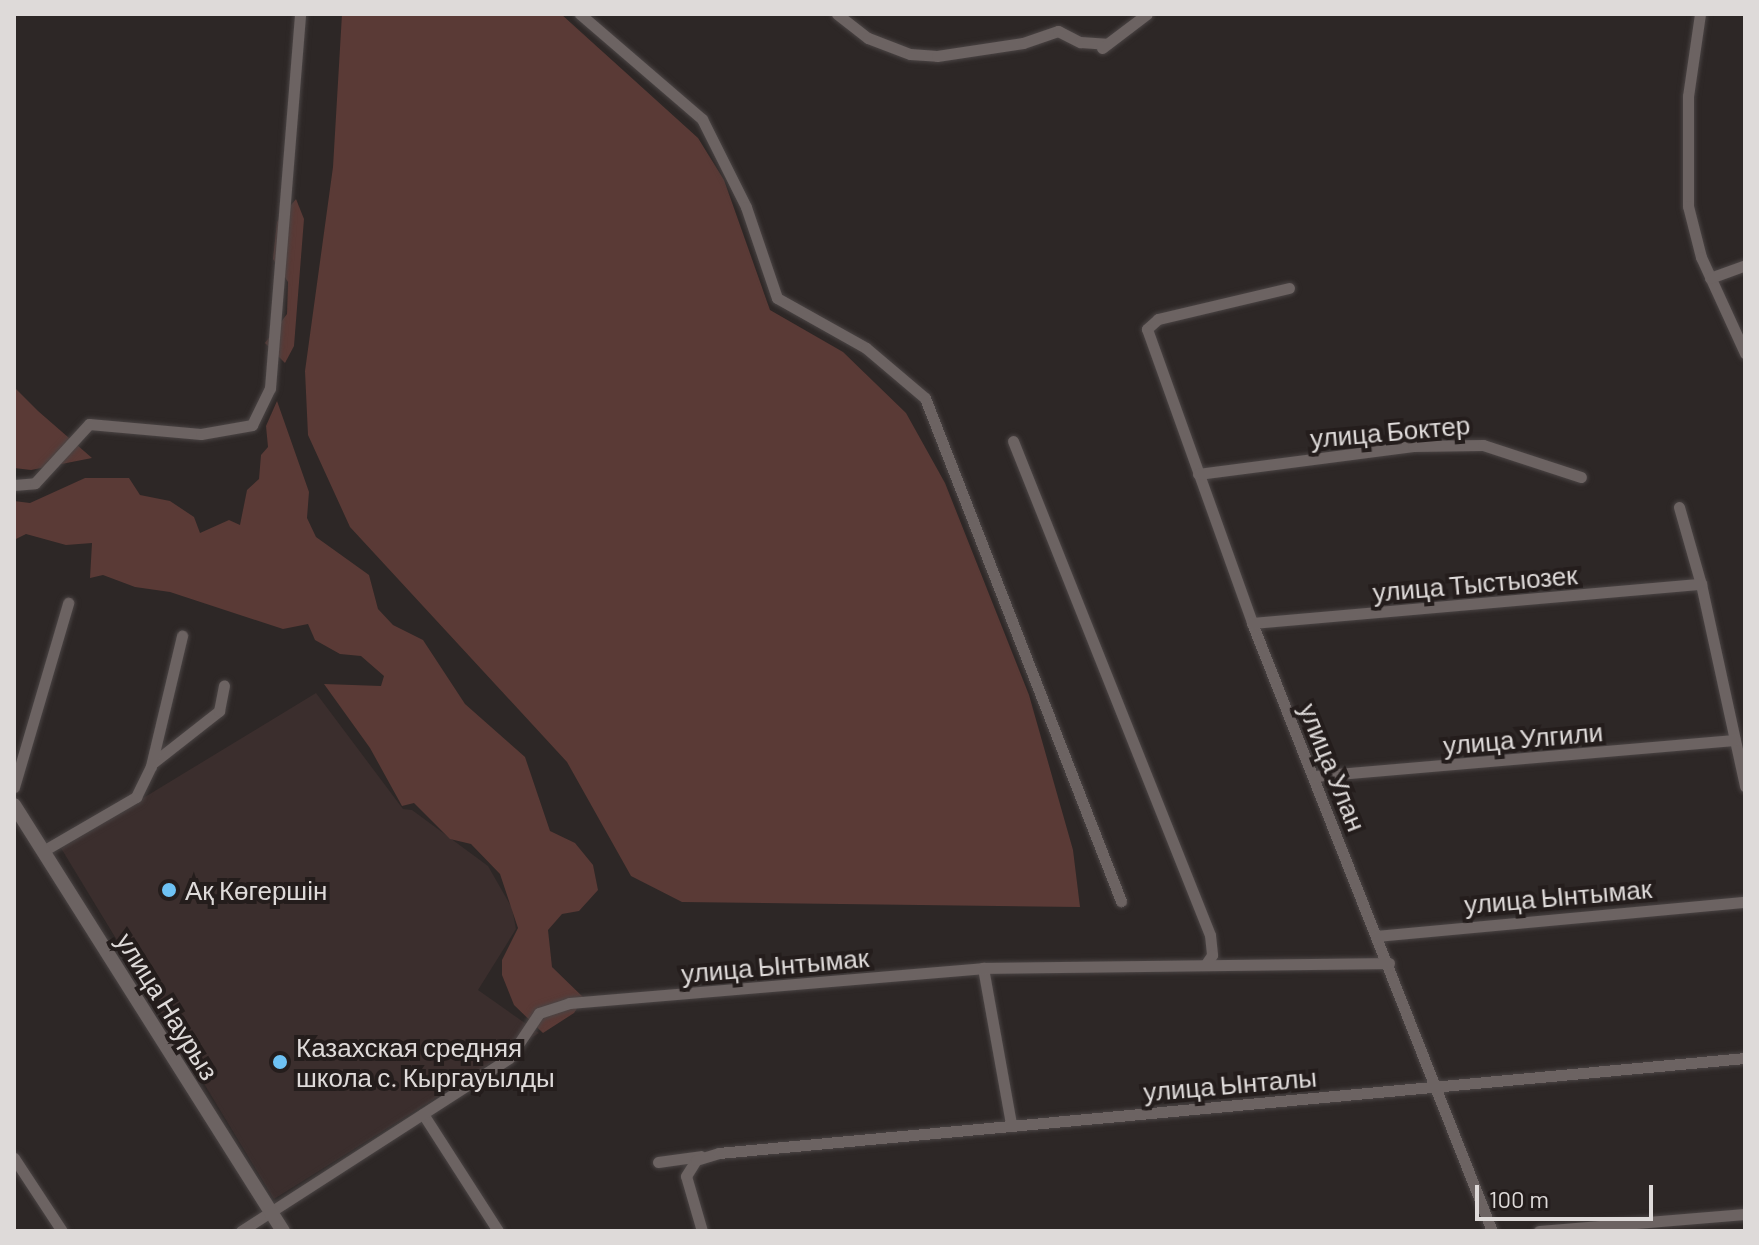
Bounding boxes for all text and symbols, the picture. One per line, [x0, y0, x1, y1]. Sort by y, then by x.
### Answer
street label: улица Боктер [1309, 408, 1471, 454]
street label: улица Тыстыозек [1371, 559, 1579, 607]
street label: улица Улан [1293, 698, 1373, 836]
street label: улица Улгили [1442, 715, 1604, 761]
street label: улица Ынтымак [1463, 872, 1653, 920]
place label: Ақ Көгершін [185, 874, 327, 906]
marker: Ақ Көгершін [160, 881, 178, 899]
street label: улица Наурыз [110, 927, 226, 1085]
street label: улица Ынтымак [680, 941, 870, 989]
place label: Казахская средняя школа с. Кыргауылды [296, 1031, 555, 1092]
marker: Казахская средняя школа с. Кыргауылды [271, 1053, 289, 1071]
street label: улица Ынталы [1142, 1061, 1318, 1107]
scale bar [1479, 1169, 1657, 1219]
text: 100 m [1489, 1184, 1549, 1213]

